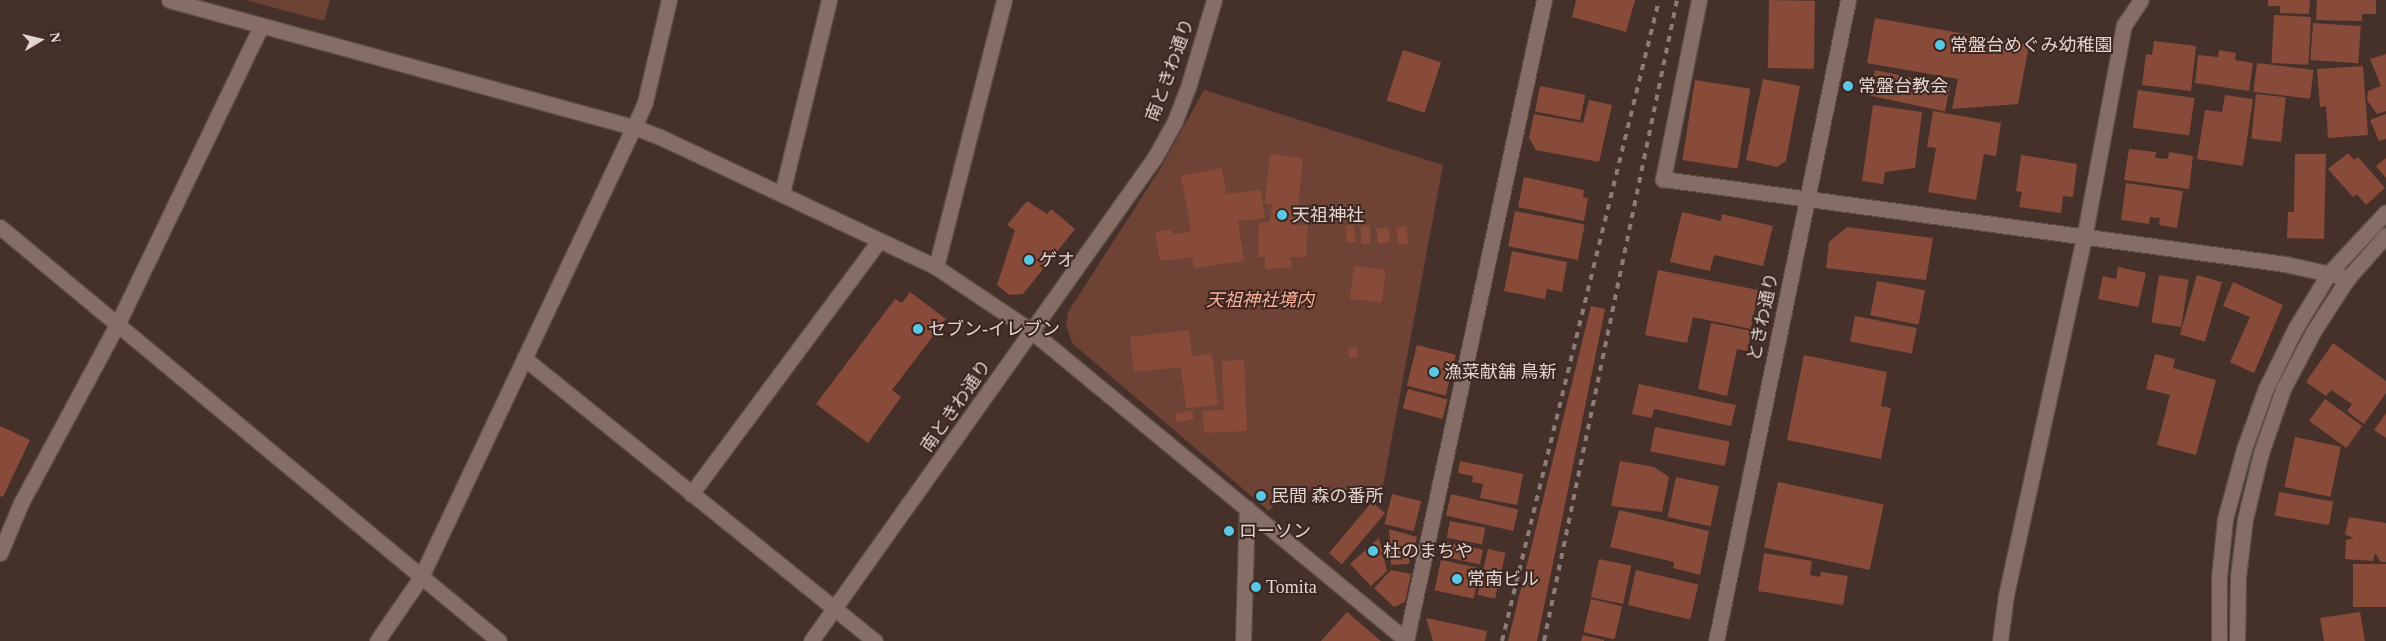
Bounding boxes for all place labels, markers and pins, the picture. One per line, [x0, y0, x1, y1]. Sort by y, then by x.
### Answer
place label: 常盤台めぐみ幼稚園 [1950, 34, 2112, 56]
marker: 常盤台めぐみ幼稚園 [1934, 39, 1946, 51]
place label: 常盤台教会 [1858, 75, 1948, 97]
marker: 常盤台教会 [1842, 80, 1854, 92]
place label: 天祖神社 [1292, 204, 1364, 226]
marker: 天祖神社 [1276, 209, 1288, 221]
place label: ゲオ [1039, 249, 1075, 271]
marker: ゲオ [1023, 254, 1035, 266]
place label: セブン-イレブン [928, 318, 1060, 340]
marker: セブン-イレブン [912, 323, 924, 335]
place label: 漁菜献舗 鳥新 [1444, 361, 1556, 383]
marker: 漁菜献舗 鳥新 [1428, 366, 1440, 378]
place label: 民間 森の番所 [1271, 485, 1383, 507]
marker: 民間 森の番所 [1255, 490, 1267, 502]
place label: ローソン [1239, 520, 1311, 542]
marker: ローソン [1223, 525, 1235, 537]
place label: 杜のまちや [1383, 540, 1473, 562]
marker: 杜のまちや [1367, 545, 1379, 557]
place label: 常南ビル [1467, 568, 1539, 590]
marker: 常南ビル [1451, 573, 1463, 585]
place label: Tomita [1266, 576, 1317, 598]
marker: Tomita [1250, 581, 1262, 593]

